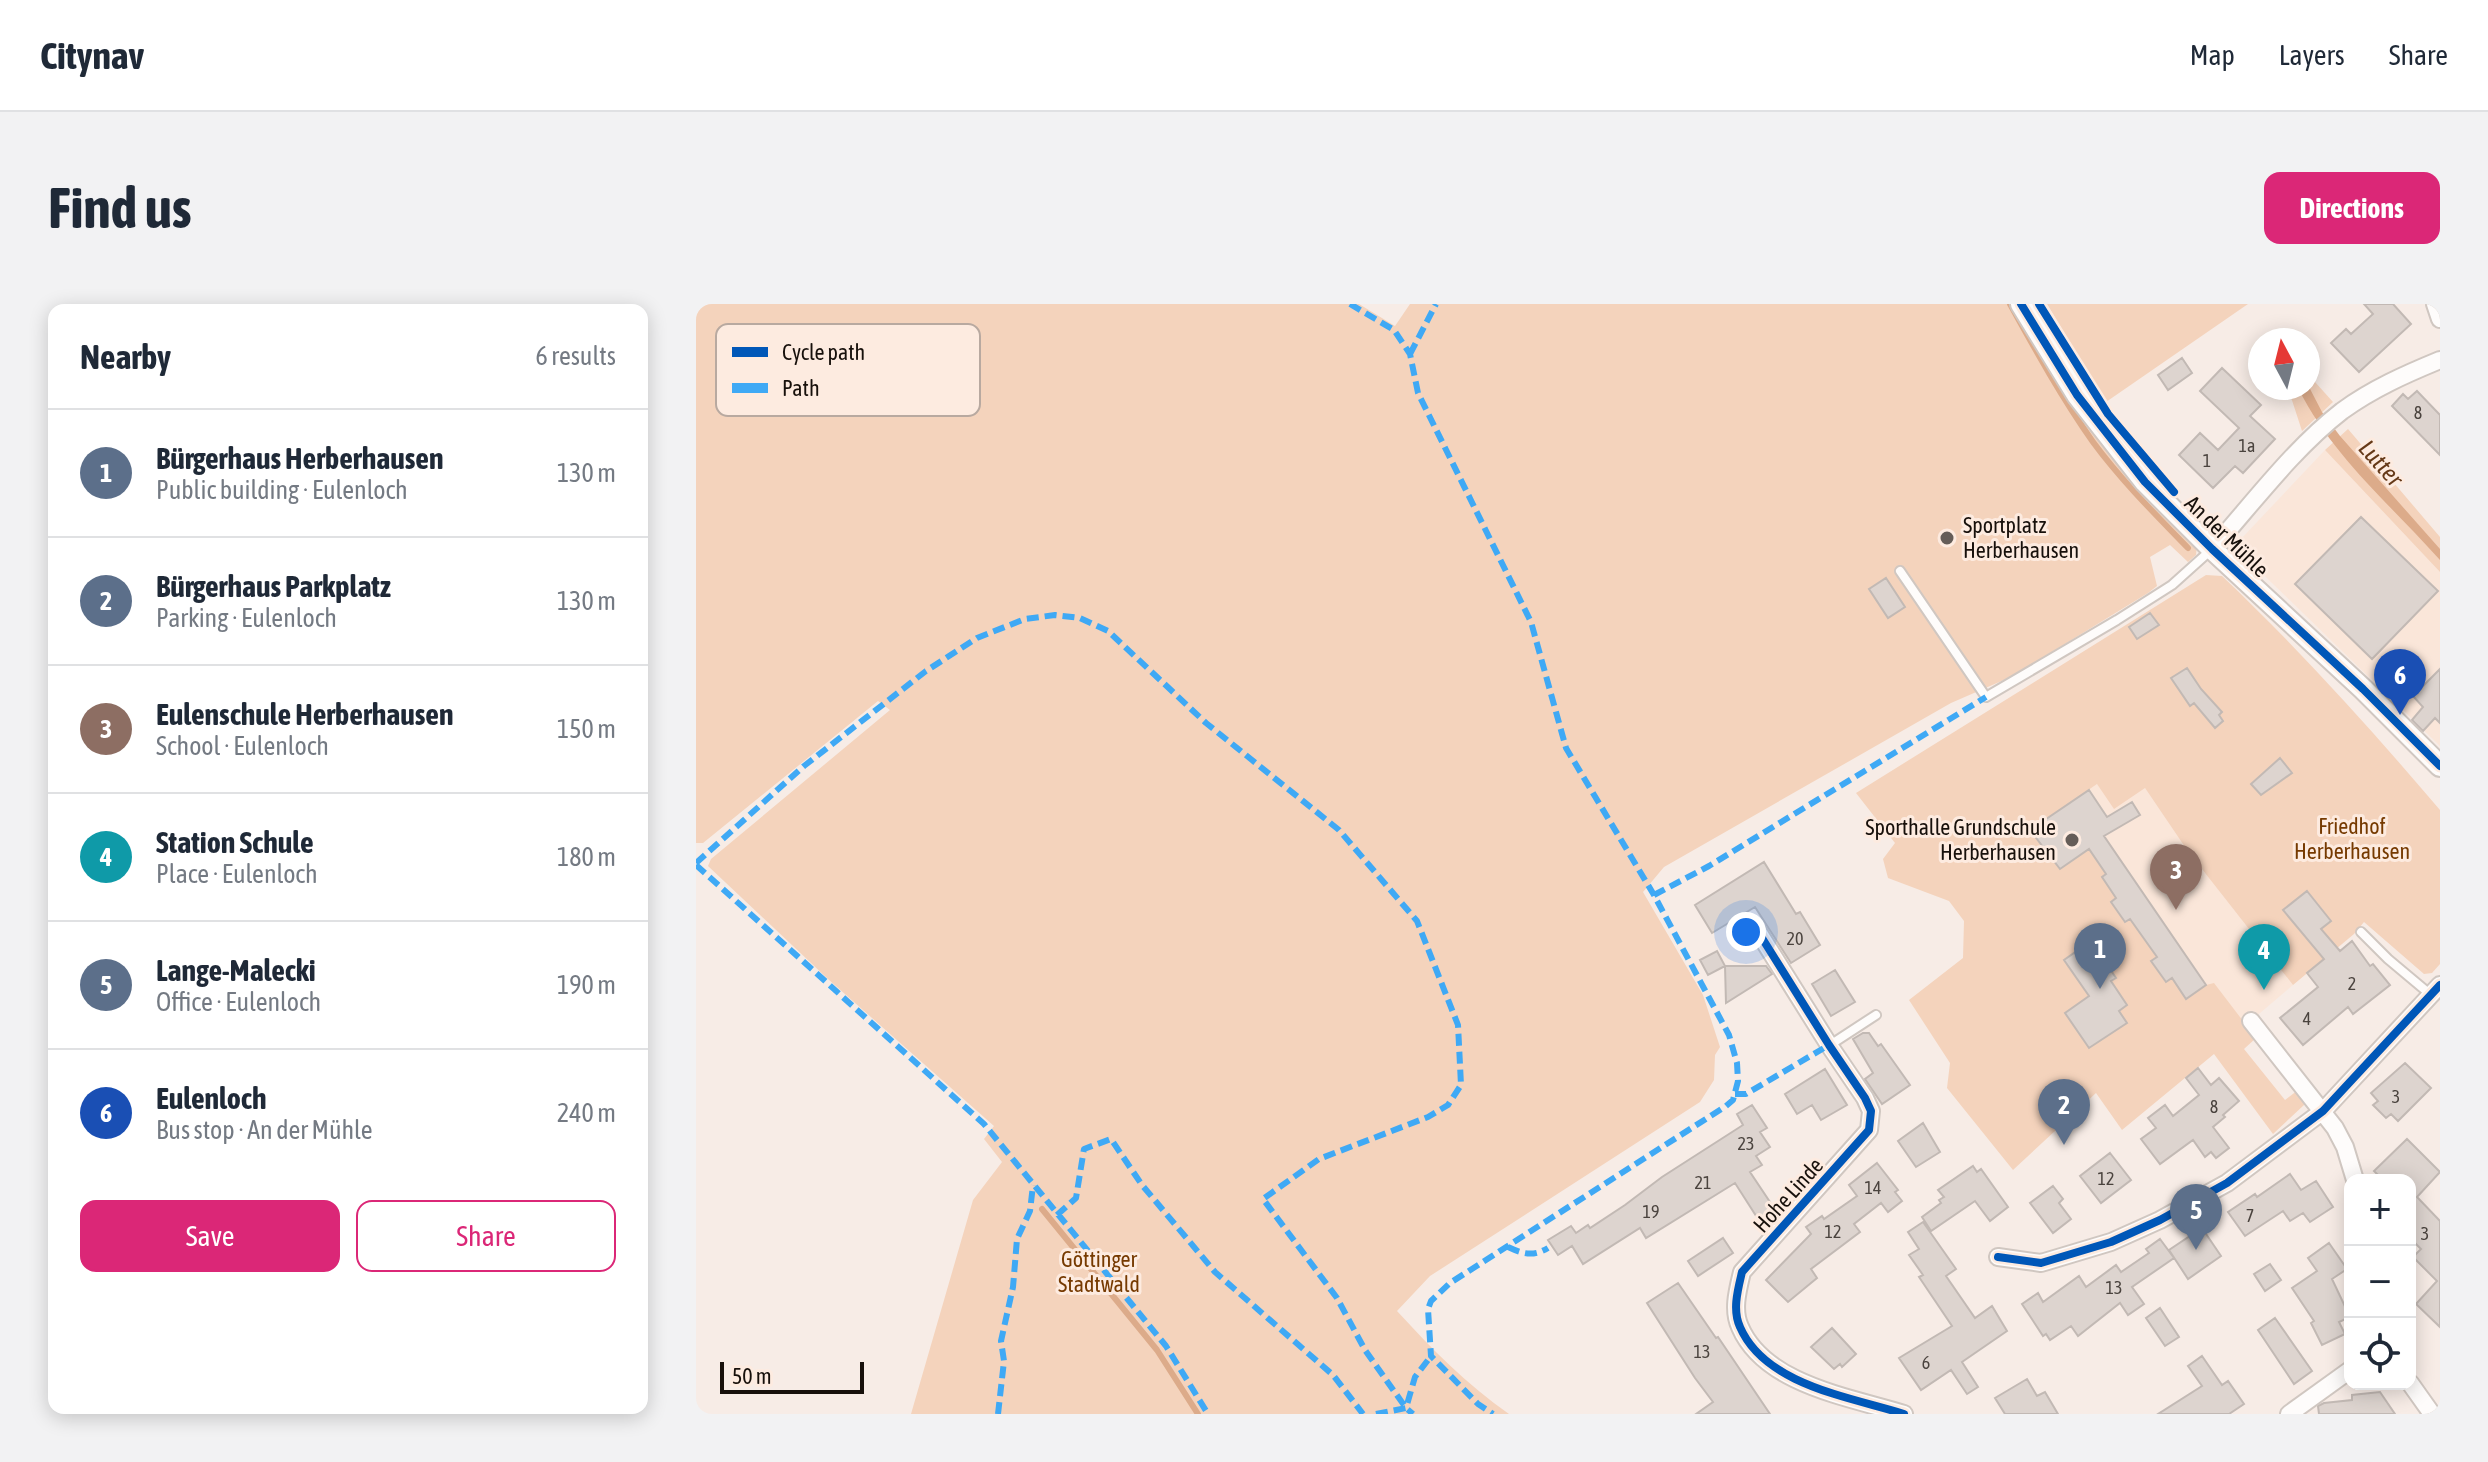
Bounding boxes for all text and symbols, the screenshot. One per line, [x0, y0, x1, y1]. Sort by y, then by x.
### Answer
text: Citynav [40, 34, 144, 77]
text: Map [2190, 39, 2235, 71]
text: Layers [2279, 39, 2345, 71]
text: Share [2389, 39, 2448, 71]
button: Directions [2264, 172, 2440, 244]
text: Find us [48, 176, 192, 240]
legend [716, 324, 980, 416]
north arrow [2248, 328, 2320, 400]
text: Nearby [80, 337, 171, 376]
text: Cycle path [782, 339, 865, 365]
text: 6 results [535, 341, 616, 371]
text: Path [782, 375, 820, 401]
house number: 8 [2414, 402, 2422, 423]
water label: Lutter [2353, 434, 2409, 492]
house number: 1a [2239, 435, 2255, 456]
text: Bürgerhaus Herberhausen [156, 441, 443, 475]
house number: 1 [2203, 450, 2211, 471]
text: 1 [100, 458, 112, 488]
text: 130 m [557, 458, 616, 488]
text: Public building · Eulenloch [156, 475, 408, 505]
street label: An der Mühle [2180, 490, 2274, 582]
place label: Sportplatz Herberhausen [1963, 512, 2079, 563]
marker: Sportplatz Herberhausen [1938, 529, 1956, 547]
text: Bürgerhaus Parkplatz [156, 569, 391, 603]
text: 2 [100, 586, 112, 616]
text: 130 m [557, 586, 616, 616]
text: Parking · Eulenloch [156, 603, 337, 633]
pin: 6 [2374, 649, 2426, 715]
text: Eulenschule Herberhausen [156, 697, 454, 731]
text: 3 [100, 714, 112, 744]
text: 150 m [557, 714, 616, 744]
text: School · Eulenloch [156, 731, 329, 761]
park label: Friedhof Herberhausen [2294, 813, 2410, 864]
place label: Sporthalle Grundschule Herberhausen [1865, 814, 2056, 865]
text: Station Schule [156, 825, 314, 859]
marker: Sporthalle Grundschule Herberhausen [2063, 831, 2081, 849]
text: 4 [100, 842, 112, 872]
text: 180 m [557, 842, 616, 872]
pin: 3 [2150, 844, 2202, 910]
text: Place · Eulenloch [156, 859, 318, 889]
your location [1726, 912, 1766, 952]
pin: 1 [2074, 923, 2126, 989]
pin: 4 [2238, 924, 2290, 990]
house number: 20 [1787, 928, 1803, 949]
text: Lange-Malecki [156, 953, 316, 987]
text: 5 [100, 970, 112, 1000]
text: 190 m [557, 970, 616, 1000]
house number: 2 [2348, 973, 2356, 994]
text: Office · Eulenloch [156, 987, 321, 1017]
house number: 4 [2303, 1008, 2311, 1029]
pin: 2 [2038, 1079, 2090, 1145]
text: Eulenloch [156, 1081, 267, 1115]
house number: 3 [2392, 1086, 2400, 1107]
house number: 8 [2210, 1096, 2218, 1117]
text: 6 [100, 1098, 112, 1128]
text: 240 m [557, 1098, 616, 1128]
text: Bus stop · An der Mühle [156, 1115, 373, 1145]
house number: 23 [1738, 1133, 1754, 1154]
street label: Hohe Linde [1748, 1152, 1828, 1238]
house number: 12 [2098, 1168, 2114, 1189]
house number: 21 [1695, 1172, 1711, 1193]
map controls [2344, 1174, 2416, 1390]
button: + [2344, 1174, 2416, 1246]
house number: 14 [1865, 1177, 1881, 1198]
pin: 5 [2170, 1184, 2222, 1250]
button: Save [80, 1200, 340, 1272]
button: Share [356, 1200, 616, 1272]
house number: 19 [1643, 1201, 1659, 1222]
house number: 7 [2246, 1205, 2254, 1226]
house number: 12 [1825, 1221, 1841, 1242]
house number: 3 [2421, 1223, 2429, 1244]
park label: Göttinger Stadtwald [1058, 1246, 1140, 1297]
button: − [2344, 1246, 2416, 1318]
house number: 13 [2106, 1277, 2122, 1298]
button: locate [2344, 1318, 2416, 1390]
house number: 13 [1694, 1341, 1710, 1362]
house number: 6 [1922, 1352, 1930, 1373]
scale bar [720, 1358, 864, 1394]
text: 50 m [732, 1363, 772, 1389]

